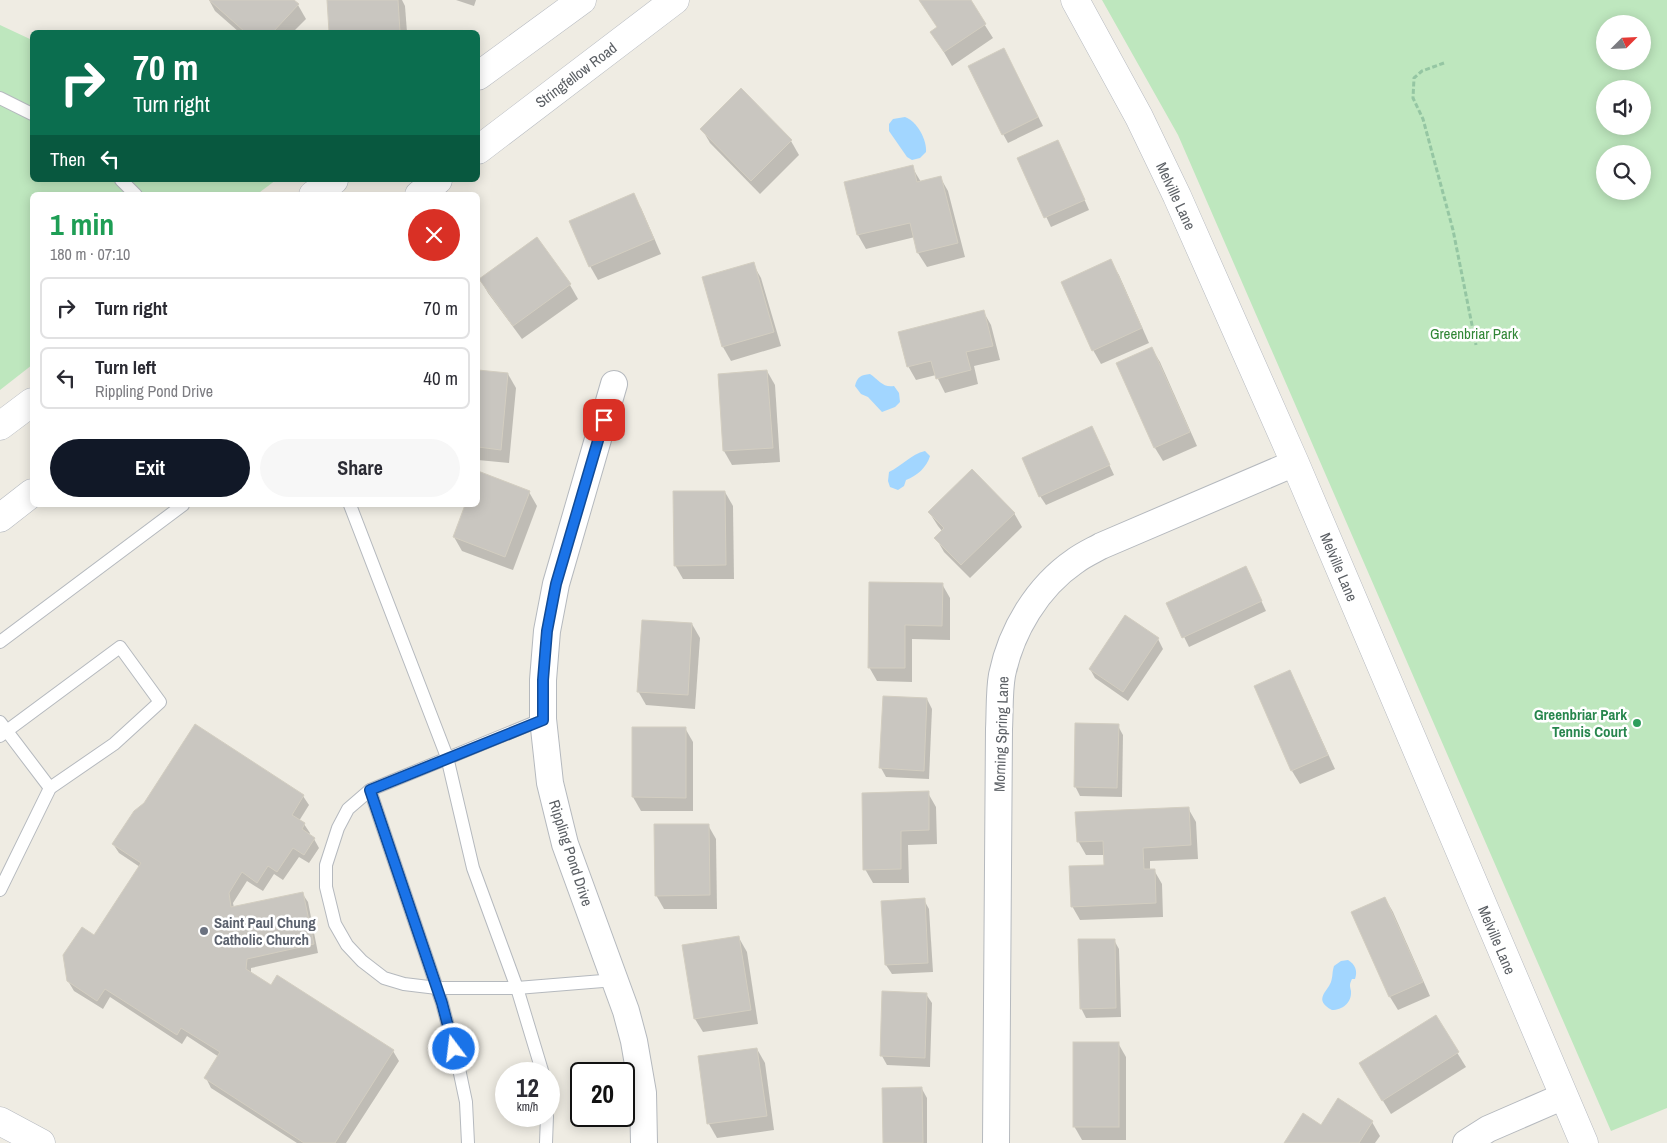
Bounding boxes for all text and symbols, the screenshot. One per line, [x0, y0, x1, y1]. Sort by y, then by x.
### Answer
north arrow [1596, 15, 1651, 70]
map controls [1596, 15, 1651, 200]
street label: Stringfellow Road [531, 37, 621, 113]
text: 70 m [133, 44, 198, 91]
icon: right [50, 50, 115, 115]
button: sound [1596, 80, 1651, 135]
text: Turn right [133, 89, 210, 119]
icon: left [96, 145, 124, 173]
button: search [1596, 145, 1651, 200]
text: Then [50, 146, 86, 172]
street label: Melville Lane [1151, 159, 1201, 233]
text: 1 min [50, 204, 114, 244]
button: close [408, 209, 460, 261]
text: 180 m · 07:10 [50, 243, 130, 265]
icon: right [52, 294, 80, 322]
text: Turn right [95, 295, 167, 321]
text: 70 m [423, 295, 458, 321]
park label: Greenbriar Park [1430, 323, 1519, 344]
text: Turn left [95, 354, 156, 380]
icon: left [52, 364, 80, 392]
text: 40 m [423, 365, 458, 391]
text: Rippling Pond Drive [95, 380, 213, 402]
pin [583, 399, 625, 441]
icon: arrive [590, 406, 618, 434]
button: Exit [50, 439, 250, 497]
button: Share [260, 439, 460, 497]
street label: Melville Lane [1315, 530, 1363, 605]
street label: Morning Spring Lane [988, 676, 1014, 792]
place label: Greenbriar Park Tennis Court [1534, 704, 1627, 742]
marker: Greenbriar Park Tennis Court [1631, 717, 1643, 729]
street label: Rippling Pond Drive [544, 797, 598, 909]
street label: Melville Lane [1473, 903, 1521, 978]
place label: Saint Paul Chung Catholic Church [214, 912, 316, 950]
marker: Saint Paul Chung Catholic Church [198, 925, 210, 937]
position arrow [427, 1022, 479, 1074]
speed limit sign: 20 [570, 1062, 635, 1127]
text: 12 [516, 1071, 539, 1105]
text: km/h [517, 1099, 538, 1115]

